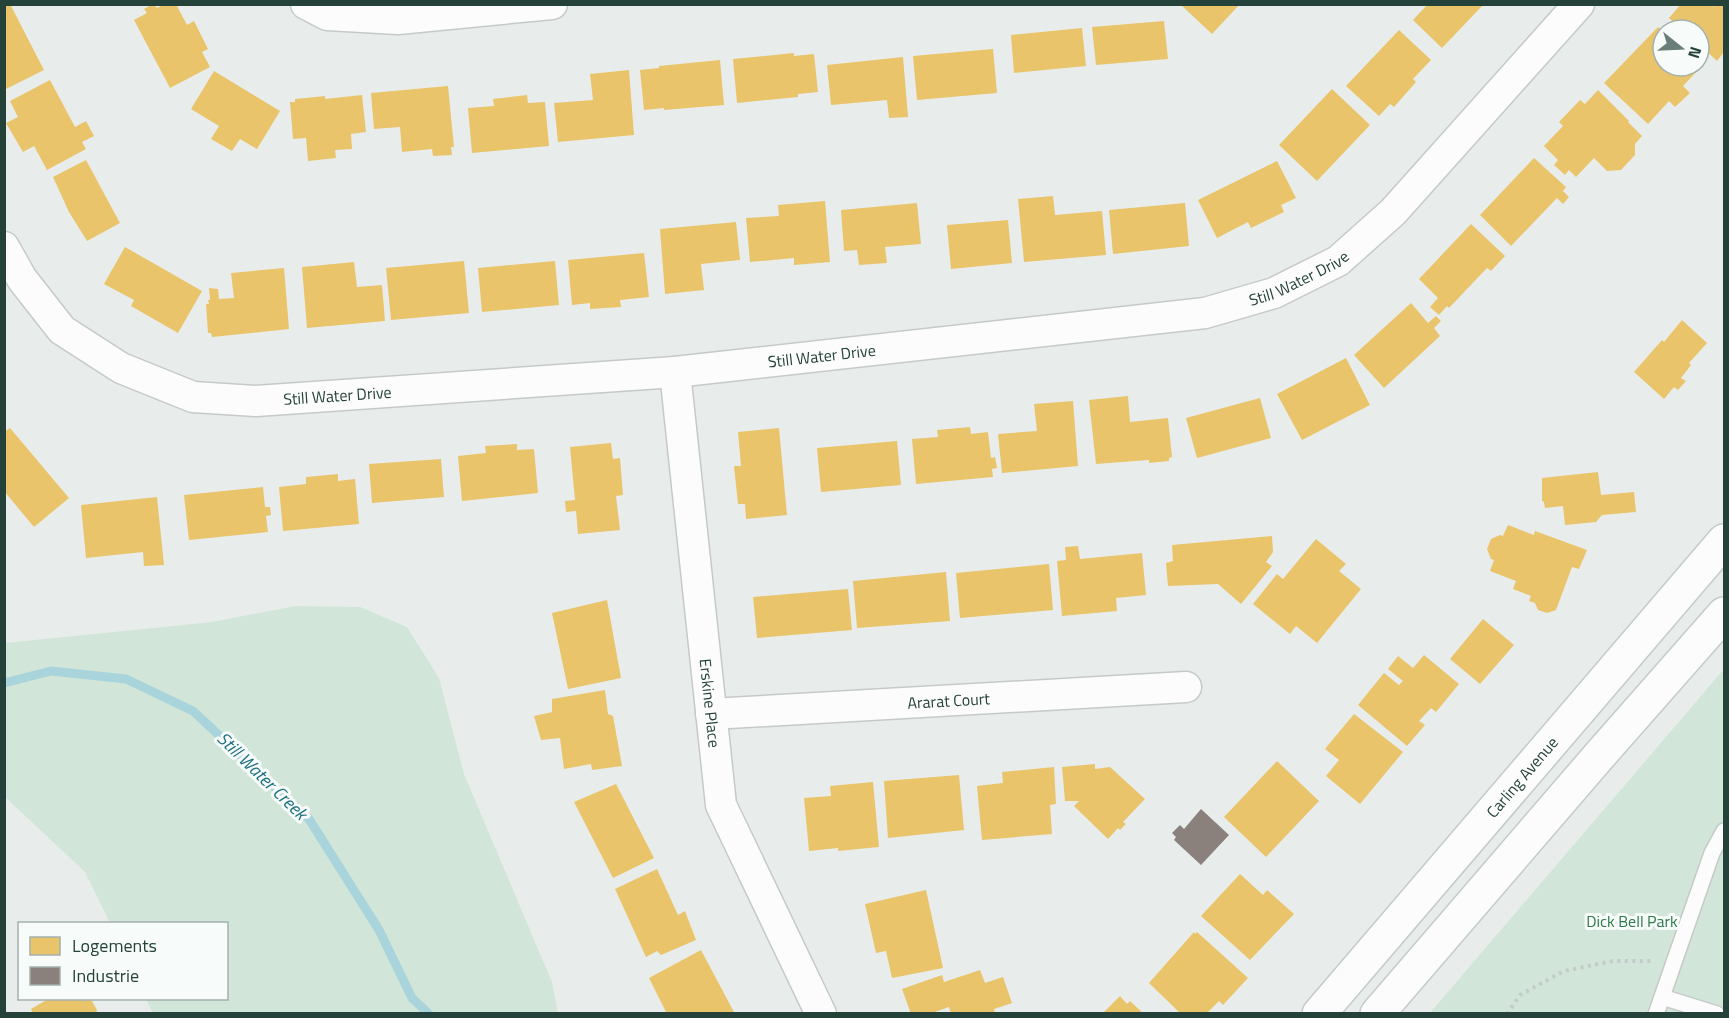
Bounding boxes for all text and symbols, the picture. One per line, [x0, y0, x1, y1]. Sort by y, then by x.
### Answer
north arrow [1651, 18, 1711, 78]
text: N [1682, 44, 1708, 62]
street label: Still Water Drive [1246, 245, 1354, 312]
street label: Still Water Drive [766, 338, 877, 374]
street label: Still Water Drive [282, 380, 392, 411]
street label: Erskine Place [694, 657, 727, 749]
street label: Ararat Court [907, 686, 991, 715]
water label: Still Water Creek [211, 725, 315, 827]
street label: Carling Avenue [1480, 731, 1564, 823]
park label: Dick Bell Park [1586, 909, 1678, 933]
legend [18, 922, 228, 1000]
text: Logements [72, 932, 157, 959]
text: Industrie [72, 962, 139, 989]

